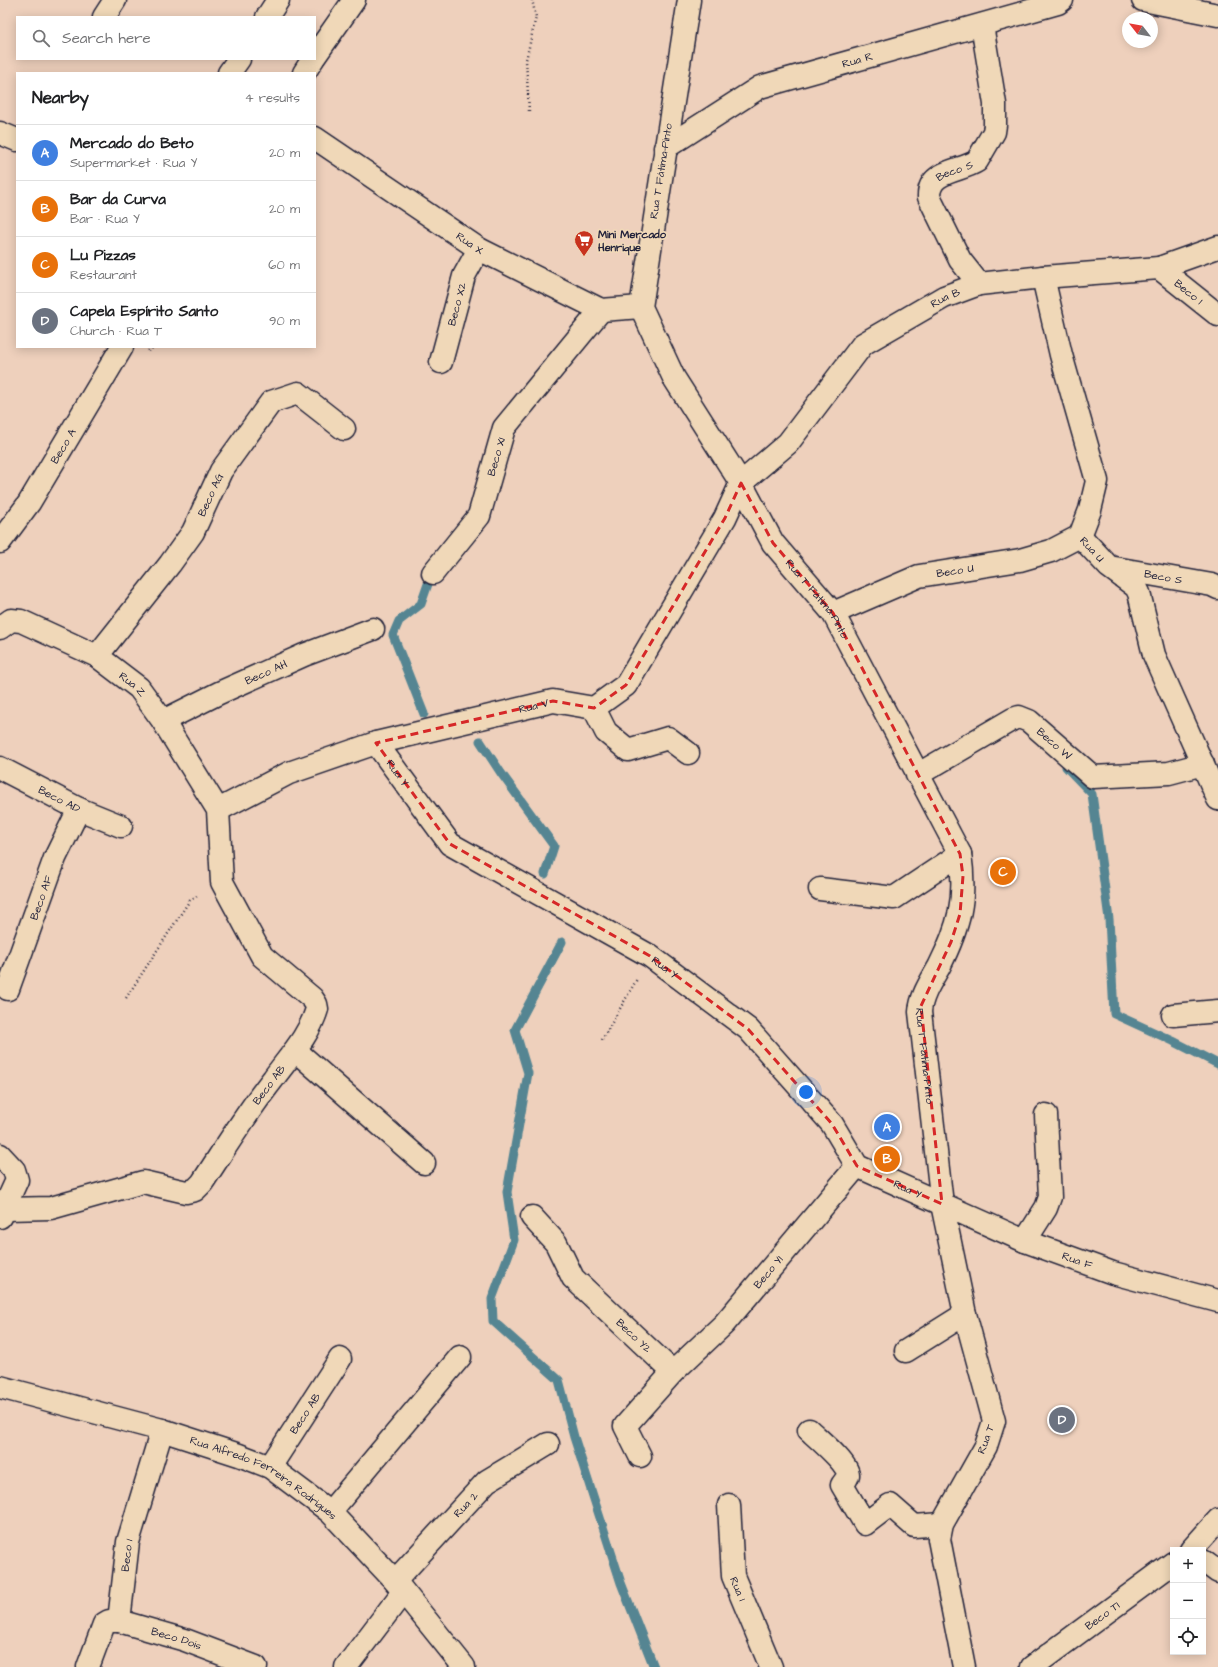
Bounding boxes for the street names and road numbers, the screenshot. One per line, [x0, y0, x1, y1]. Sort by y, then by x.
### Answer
street label: Rua R [840, 48, 875, 71]
street label: Rua T Fátima-Pinto [646, 121, 676, 220]
street label: Beco S [933, 157, 975, 185]
street label: Rua X [453, 228, 486, 258]
street label: Beco 1 [1171, 276, 1207, 308]
street label: Beco X2 [444, 280, 470, 327]
street label: Rua B [927, 284, 962, 311]
street label: Beco A [47, 426, 79, 466]
street label: Beco X1 [483, 435, 509, 478]
street label: Beco AG [194, 470, 227, 519]
street label: Rua U [1077, 533, 1108, 565]
street label: Rua T Fátima-Pinto [782, 556, 853, 642]
street label: Beco U [935, 560, 975, 581]
street label: Beco S [1143, 566, 1183, 587]
street label: Beco AH [242, 656, 290, 688]
street label: Rua Z [116, 668, 151, 700]
street label: Rua V [517, 695, 550, 716]
street label: Beco W [1034, 724, 1076, 763]
street label: Rua Y [383, 757, 413, 789]
street label: Beco AD [36, 782, 83, 816]
street label: Beco AF [26, 873, 56, 922]
street label: Rua Y [649, 952, 681, 982]
street label: Rua T Fátima-Pinto [912, 1008, 938, 1106]
street label: Beco AB [249, 1062, 289, 1108]
street label: Rua Y [891, 1176, 924, 1202]
street label: Rua F [1060, 1248, 1095, 1273]
street label: Beco Y1 [750, 1252, 786, 1291]
street label: Beco Y2 [613, 1315, 655, 1356]
street label: Beco AB [286, 1390, 324, 1437]
street label: Rua T [974, 1422, 998, 1456]
street label: Rua Alfredo Ferreira Rodrigues [188, 1432, 341, 1523]
street label: Rua 2 [450, 1488, 481, 1520]
street label: Beco 1 [117, 1536, 136, 1572]
street label: Rua 1 [727, 1574, 750, 1604]
street label: Beco T1 [1082, 1597, 1123, 1633]
street label: Beco Dois [150, 1623, 204, 1653]

